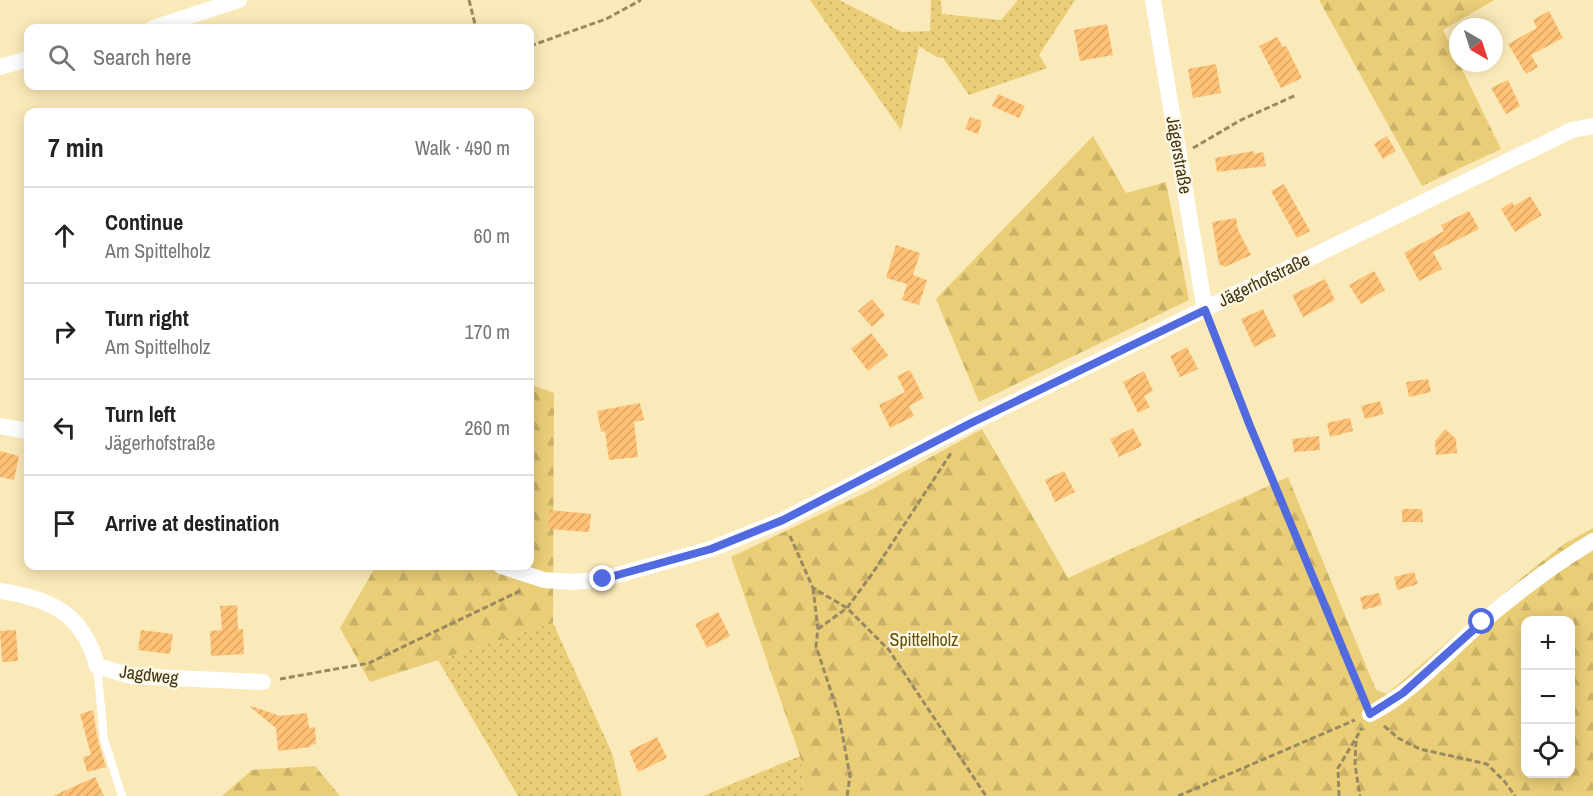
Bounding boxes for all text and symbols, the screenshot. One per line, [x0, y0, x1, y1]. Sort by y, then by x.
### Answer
north arrow [1449, 18, 1503, 72]
search box [24, 24, 534, 90]
icon: search [45, 41, 78, 74]
text: Search here [93, 42, 191, 72]
street label: Jägerstraße [1160, 114, 1199, 196]
text: 7 min [48, 130, 104, 165]
text: Walk · 490 m [415, 134, 510, 161]
text: Continue [105, 207, 183, 237]
icon: ahead [48, 219, 81, 252]
text: 60 m [474, 222, 510, 249]
text: Am Spittelholz [105, 237, 211, 264]
street label: Jägerhofstraße [1214, 247, 1314, 313]
text: Turn right [105, 303, 189, 333]
icon: right [48, 315, 81, 348]
text: 170 m [464, 318, 510, 345]
text: Am Spittelholz [105, 333, 211, 360]
text: Turn left [105, 399, 176, 429]
icon: left [48, 411, 81, 444]
text: 260 m [464, 414, 510, 441]
text: Jägerhofstraße [105, 429, 215, 456]
icon: arrive [48, 507, 81, 540]
text: Arrive at destination [105, 508, 279, 538]
route end [589, 565, 615, 591]
route start [1468, 608, 1494, 634]
map controls [1521, 616, 1575, 778]
button: + [1521, 616, 1575, 670]
park label: Spittelholz [890, 627, 958, 652]
street label: Jagdweg [118, 658, 181, 691]
button: − [1521, 670, 1575, 724]
button: locate [1521, 724, 1575, 778]

